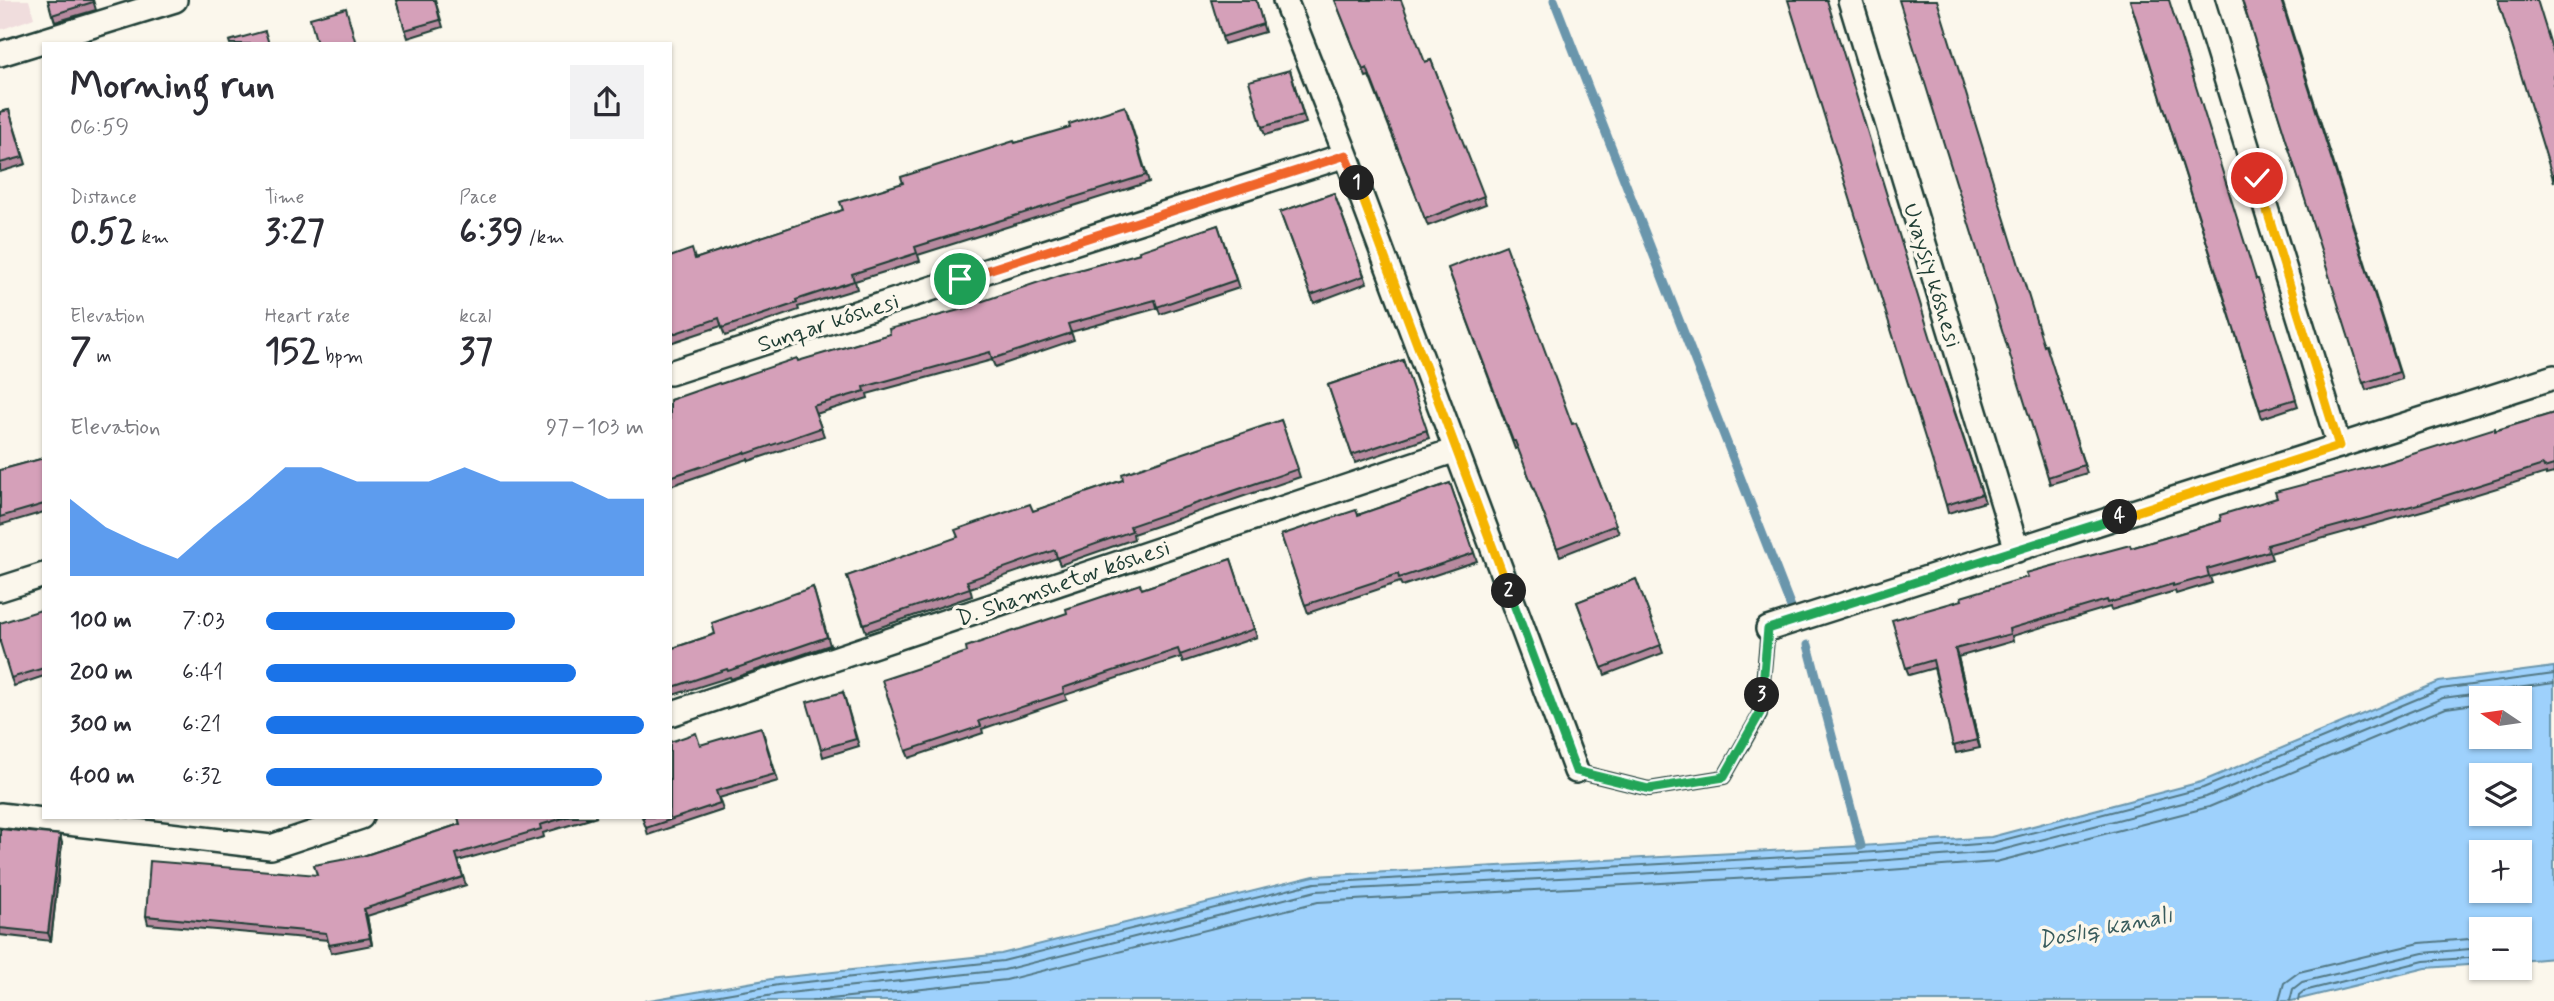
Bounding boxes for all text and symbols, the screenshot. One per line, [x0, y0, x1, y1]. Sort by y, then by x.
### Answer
text: Morning run [70, 62, 275, 111]
button: share [570, 65, 644, 139]
text: 06:59 [70, 113, 129, 143]
pin [2227, 148, 2287, 208]
icon: check [2238, 159, 2276, 197]
pin: 1 [1340, 166, 1374, 200]
text: 1 [1352, 170, 1361, 195]
text: Distance [70, 185, 137, 210]
text: Time [265, 185, 304, 210]
text: Pace [459, 185, 497, 210]
street label: Uvaysiy kóshesi [1895, 200, 1967, 351]
text: 0.52 [70, 210, 136, 256]
text: 3:27 [265, 210, 325, 256]
text: 6:39 [459, 210, 523, 256]
text: km [136, 225, 169, 250]
text: /km [523, 225, 564, 250]
pin [930, 249, 990, 309]
icon: arrive [941, 260, 979, 298]
street label: Sunqar kóshesi [754, 287, 903, 361]
text: Elevation [70, 304, 145, 329]
text: Heart rate [265, 304, 350, 329]
text: kcal [459, 304, 491, 329]
text: 7 [70, 329, 91, 375]
text: 152 [265, 329, 320, 375]
text: 37 [459, 329, 493, 375]
text: m [91, 344, 112, 369]
text: bpm [320, 344, 363, 369]
text: Elevation [70, 413, 161, 443]
text: 97–103 m [546, 413, 644, 443]
pin: 4 [2102, 500, 2138, 534]
text: 4 [2114, 504, 2125, 529]
street label: D. Shamshetov kóshesi [953, 533, 1174, 635]
pin: 2 [1492, 574, 1526, 608]
text: 2 [1504, 578, 1513, 603]
text: 100 m [70, 606, 132, 636]
text: 7:03 [182, 606, 225, 636]
text: 200 m [70, 658, 133, 688]
text: 6:41 [182, 658, 223, 688]
pin: 3 [1744, 678, 1780, 712]
text: 3 [1757, 682, 1766, 707]
north arrow [2469, 686, 2532, 749]
map controls [2469, 686, 2532, 980]
text: 300 m [70, 710, 132, 740]
text: 6:21 [182, 710, 221, 740]
text: 400 m [70, 762, 135, 792]
text: 6:32 [182, 762, 222, 792]
button: layers [2469, 763, 2532, 826]
button: + [2469, 840, 2532, 903]
water label: Doslıq kanalı [2035, 900, 2176, 957]
button: − [2469, 917, 2532, 980]

